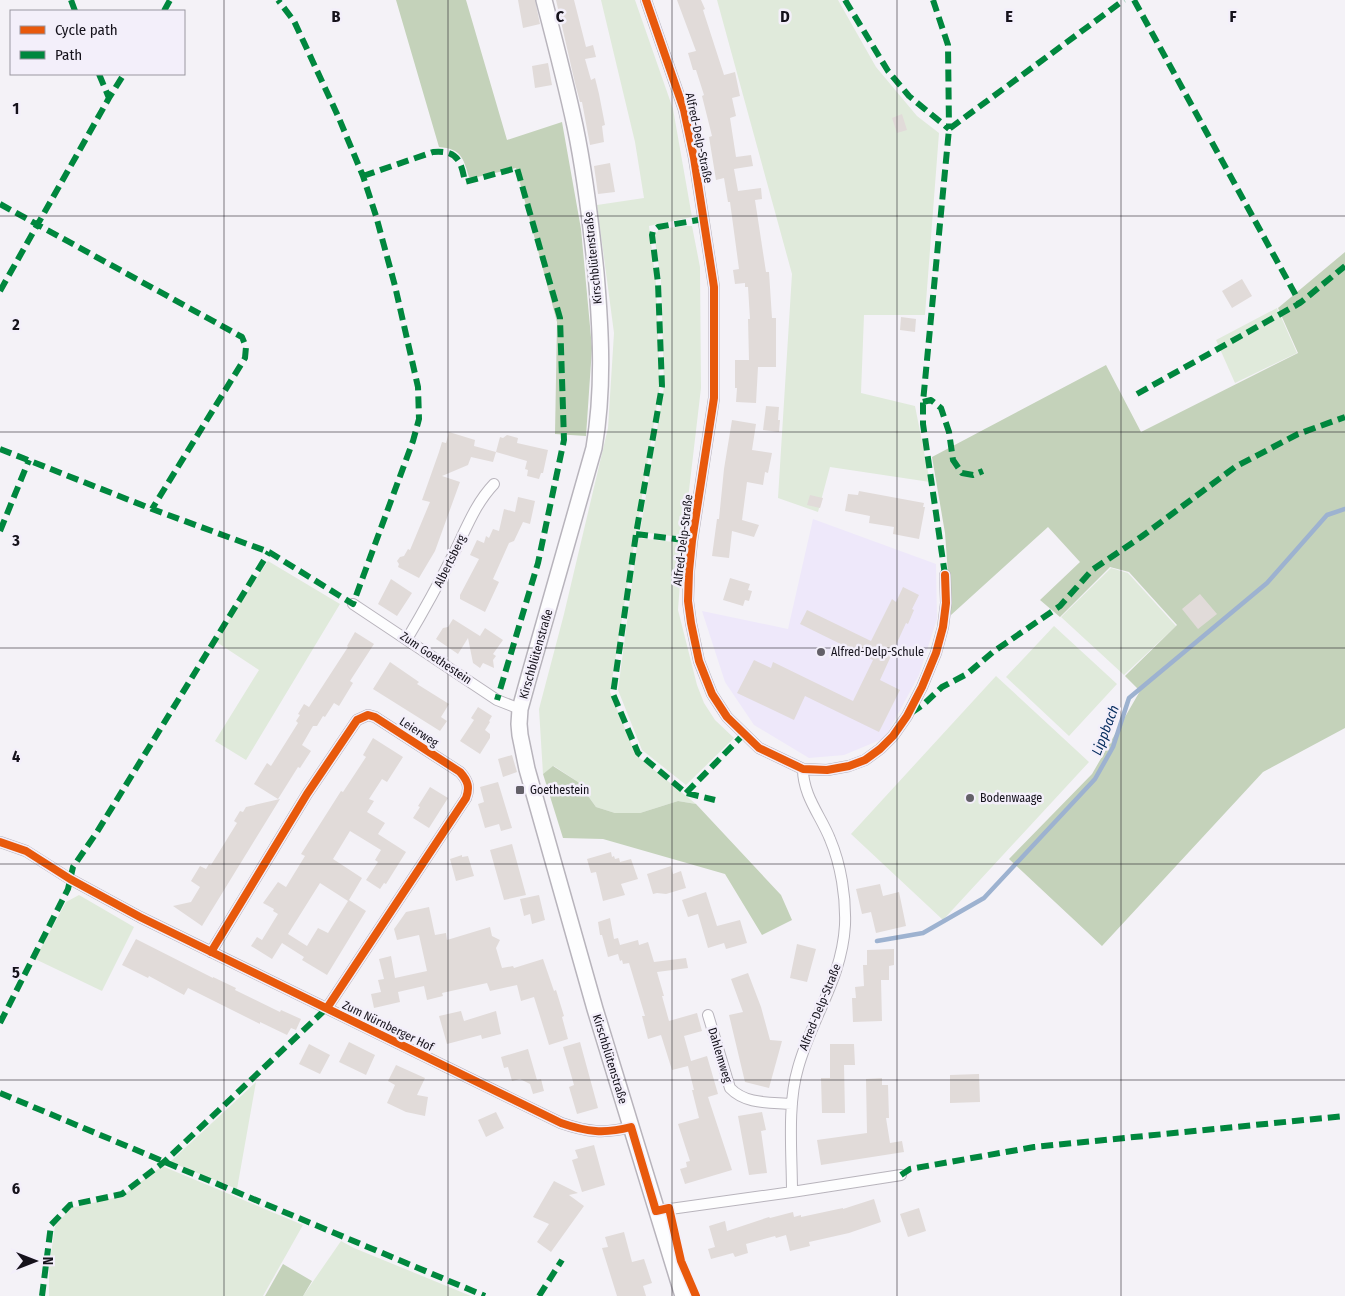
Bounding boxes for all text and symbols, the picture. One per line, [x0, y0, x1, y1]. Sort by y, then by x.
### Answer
text: B [332, 7, 341, 26]
text: C [556, 7, 565, 26]
text: D [780, 7, 790, 26]
text: E [1005, 7, 1013, 26]
text: F [1229, 7, 1237, 26]
legend [10, 10, 185, 75]
text: Cycle path [55, 21, 118, 39]
text: Path [55, 46, 82, 64]
street label: Alfred-Delp-Straße [683, 91, 715, 185]
text: 1 [13, 99, 19, 118]
street label: Kirschblütenstraße [581, 211, 605, 305]
text: 2 [11, 315, 20, 334]
street label: Alfred-Delp-Straße [670, 493, 696, 587]
text: 3 [11, 531, 20, 550]
street label: Albertsberg [431, 532, 469, 590]
street label: Kirschblütenstraße [516, 607, 556, 701]
street label: Zum Goethestein [398, 629, 474, 687]
place label: Alfred-Delp-Schule [831, 645, 924, 659]
marker: Alfred-Delp-Schule [815, 646, 827, 658]
water label: Lippbach [1088, 703, 1123, 758]
street label: Leierweg [397, 714, 441, 750]
text: 4 [12, 747, 20, 766]
place label: Goethestein [530, 783, 589, 797]
marker: Goethestein [514, 784, 526, 796]
place label: Bodenwaage [980, 791, 1042, 805]
marker: Bodenwaage [964, 792, 976, 804]
street label: Alfred-Delp-Straße [796, 962, 844, 1052]
text: 5 [12, 963, 20, 982]
street label: Zum Nürnberger Hof [340, 998, 437, 1055]
street label: Kirschblütenstraße [590, 1013, 630, 1106]
street label: Dahlemweg [705, 1026, 735, 1085]
text: 6 [12, 1179, 20, 1198]
north arrow [10, 1236, 60, 1286]
text: N [39, 1257, 56, 1265]

